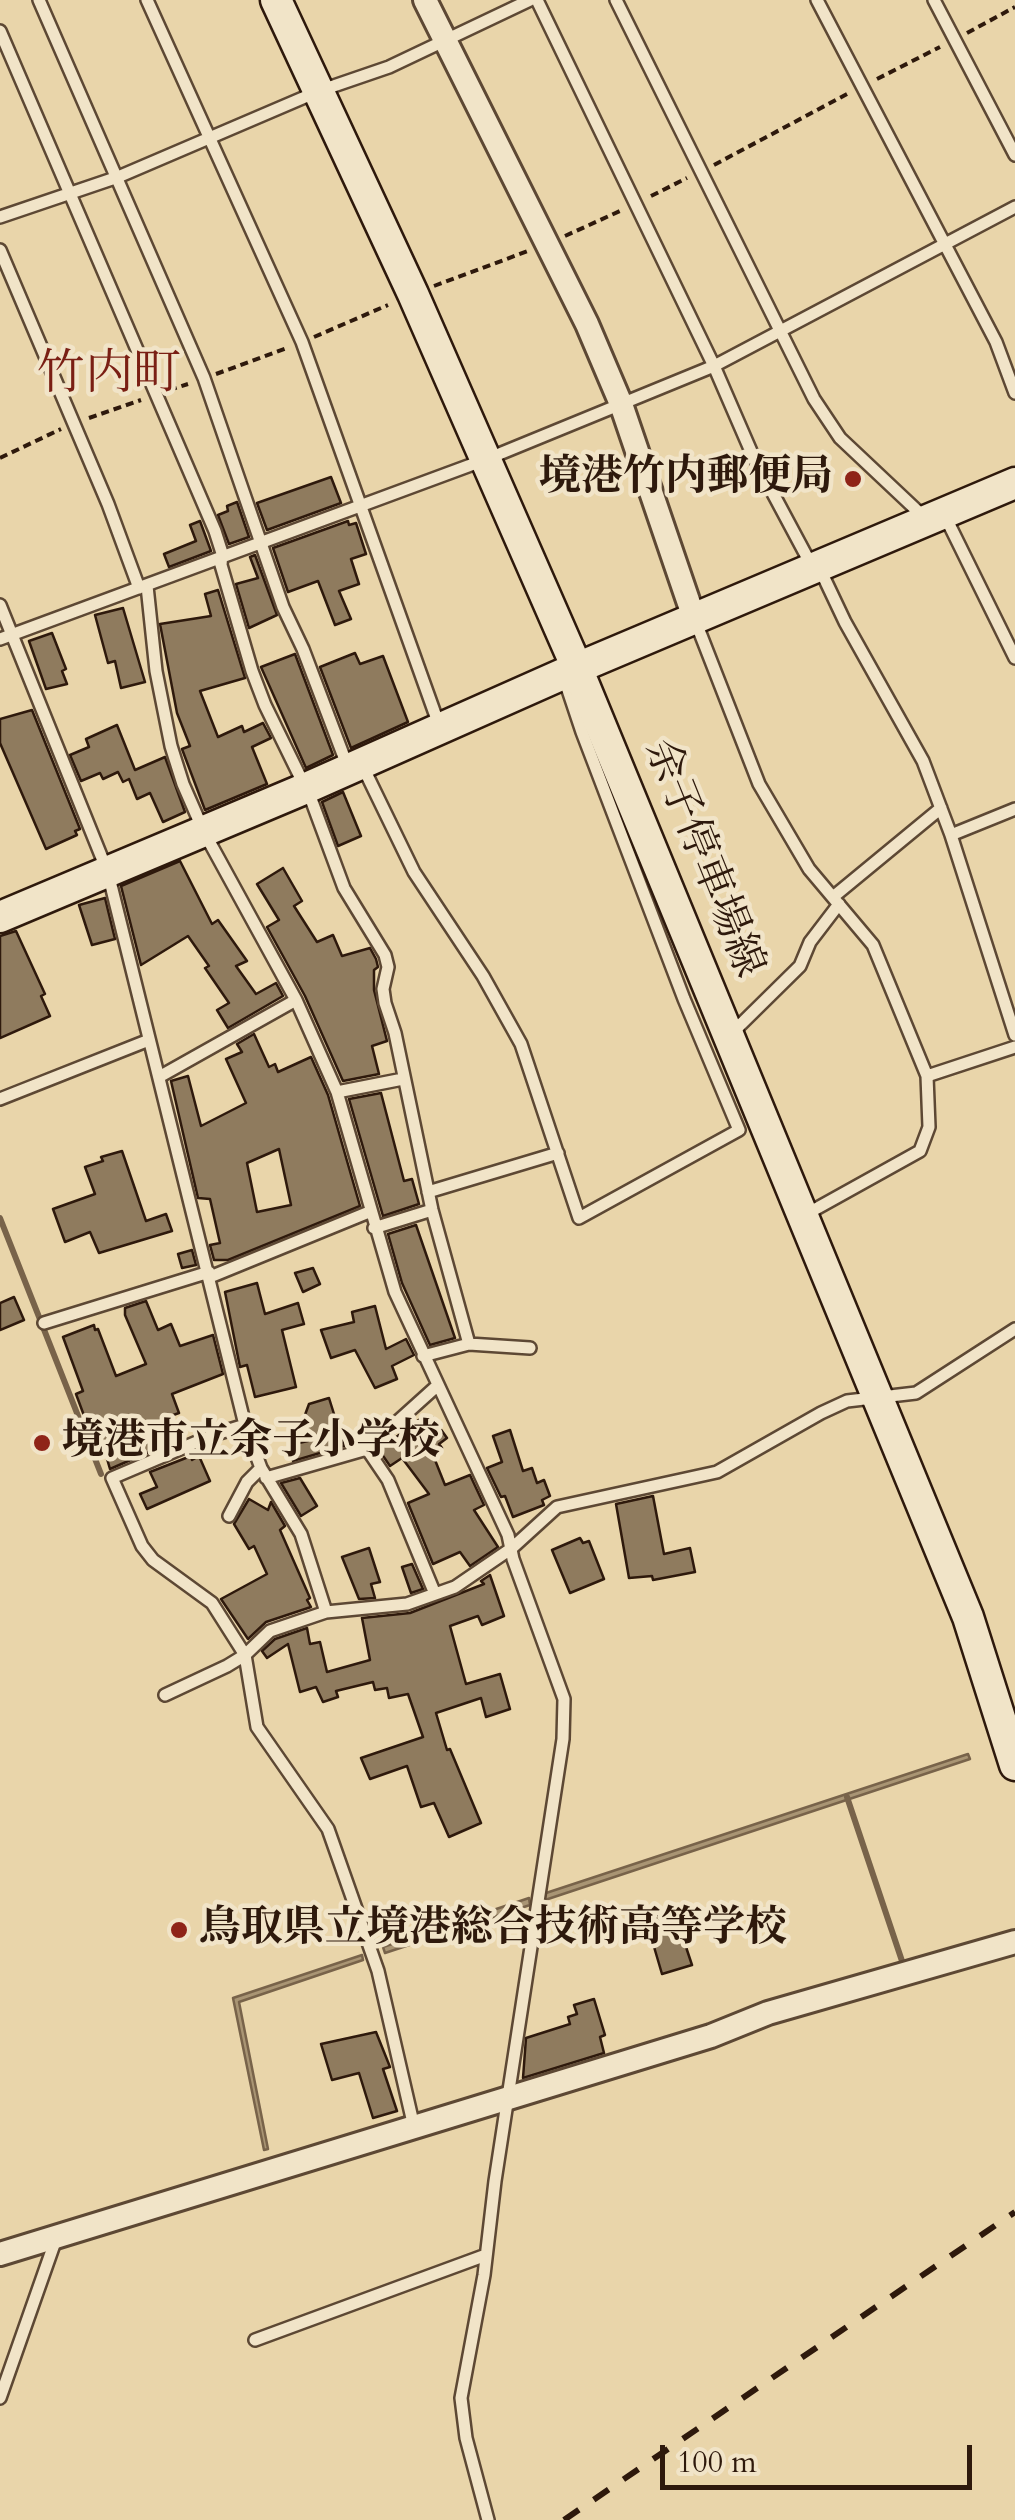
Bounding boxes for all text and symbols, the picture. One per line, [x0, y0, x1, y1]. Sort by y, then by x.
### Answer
district label: 竹内町 [37, 348, 181, 406]
place label: 境港竹内郵便局 [539, 454, 833, 504]
marker: 境港竹内郵便局 [842, 468, 864, 490]
street label: 余子停車場線 [631, 733, 773, 985]
place label: 境港市立余子小学校 [62, 1418, 440, 1468]
marker: 境港市立余子小学校 [31, 1432, 53, 1454]
place label: 鳥取県立境港総合技術高等学校 [199, 1905, 787, 1955]
marker: 鳥取県立境港総合技術高等学校 [168, 1919, 190, 1941]
scale bar [665, 2425, 978, 2487]
text: 100 m [677, 2442, 757, 2483]

